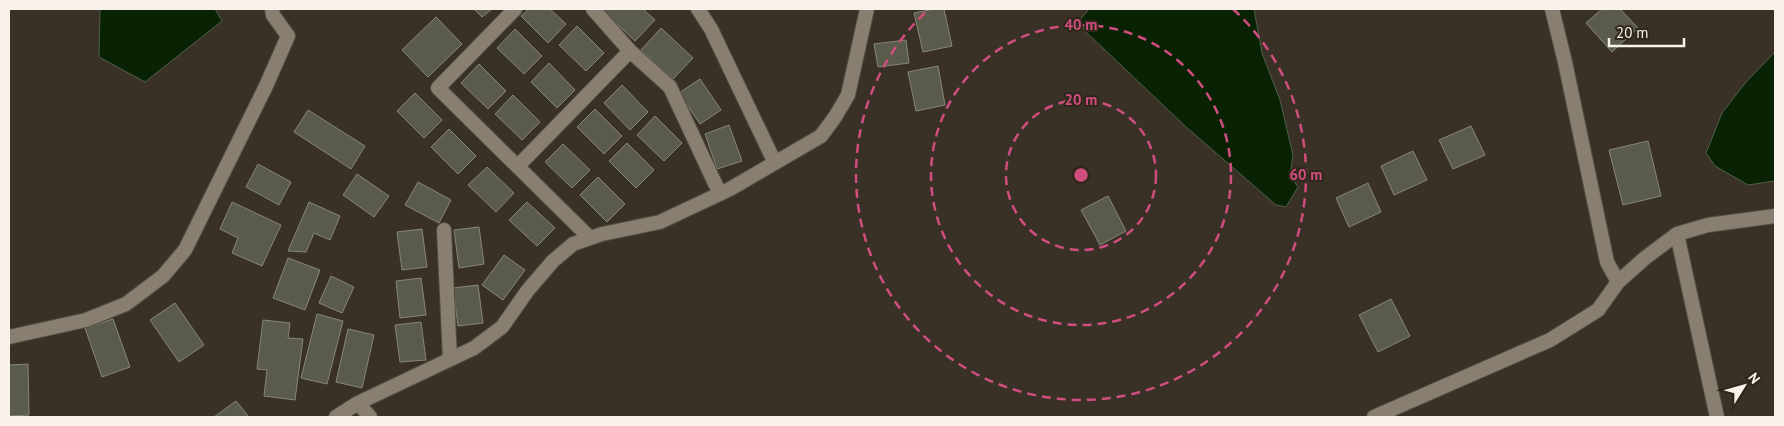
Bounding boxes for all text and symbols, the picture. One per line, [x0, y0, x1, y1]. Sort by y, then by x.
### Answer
text: 40 m [1065, 15, 1097, 34]
scale bar [1609, 15, 1684, 47]
text: 20 m [1616, 23, 1649, 42]
text: 20 m [1065, 90, 1097, 109]
text: 60 m [1290, 165, 1322, 184]
centre of rings [1072, 166, 1090, 184]
north arrow [1719, 361, 1769, 411]
text: N [1744, 369, 1764, 387]

